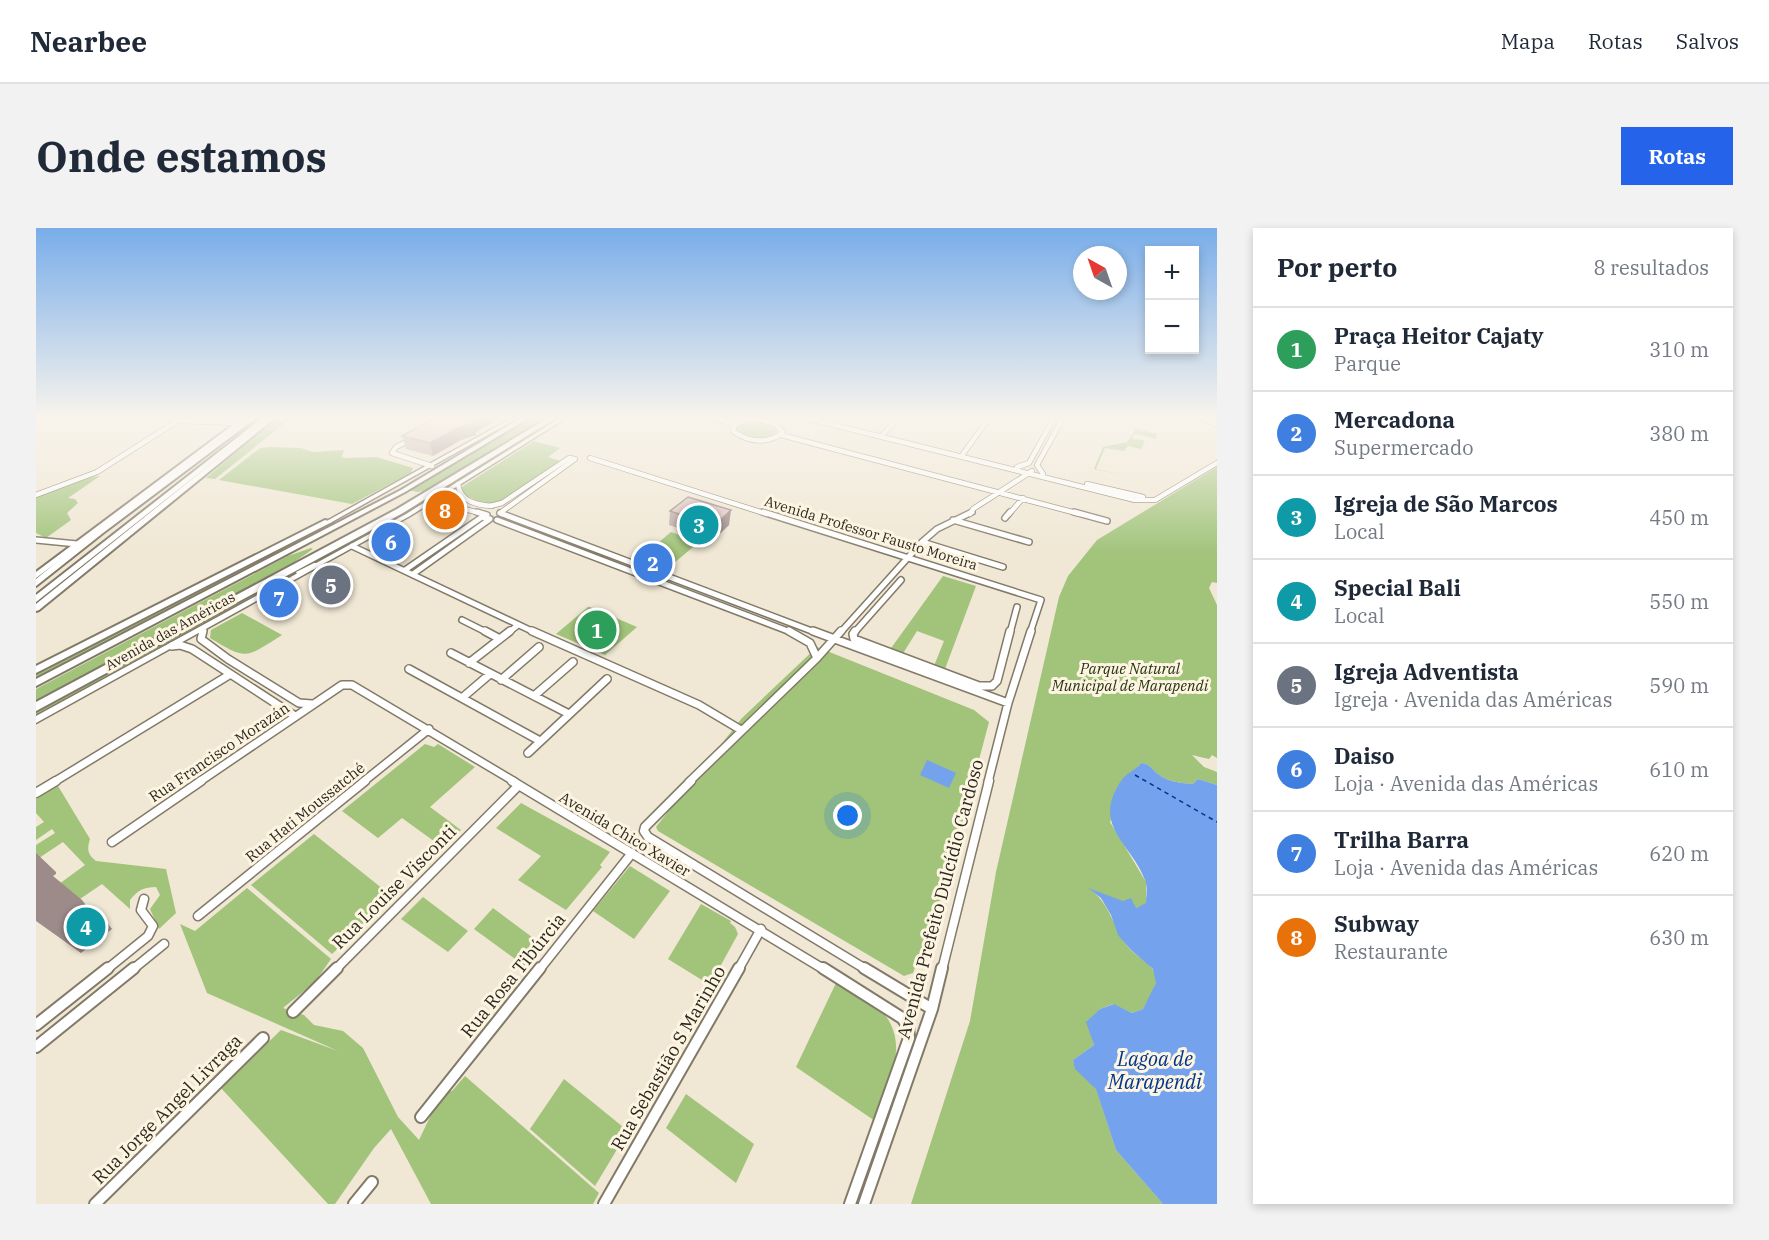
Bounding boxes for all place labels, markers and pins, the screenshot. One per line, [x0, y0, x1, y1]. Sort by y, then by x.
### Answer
pin: 8 [426, 488, 464, 532]
pin: 3 [680, 502, 718, 548]
pin: 6 [372, 520, 410, 564]
pin: 2 [634, 540, 672, 586]
pin: 5 [312, 562, 350, 608]
pin: 7 [260, 576, 298, 620]
pin: 1 [578, 608, 616, 652]
pin: 4 [67, 904, 106, 950]

